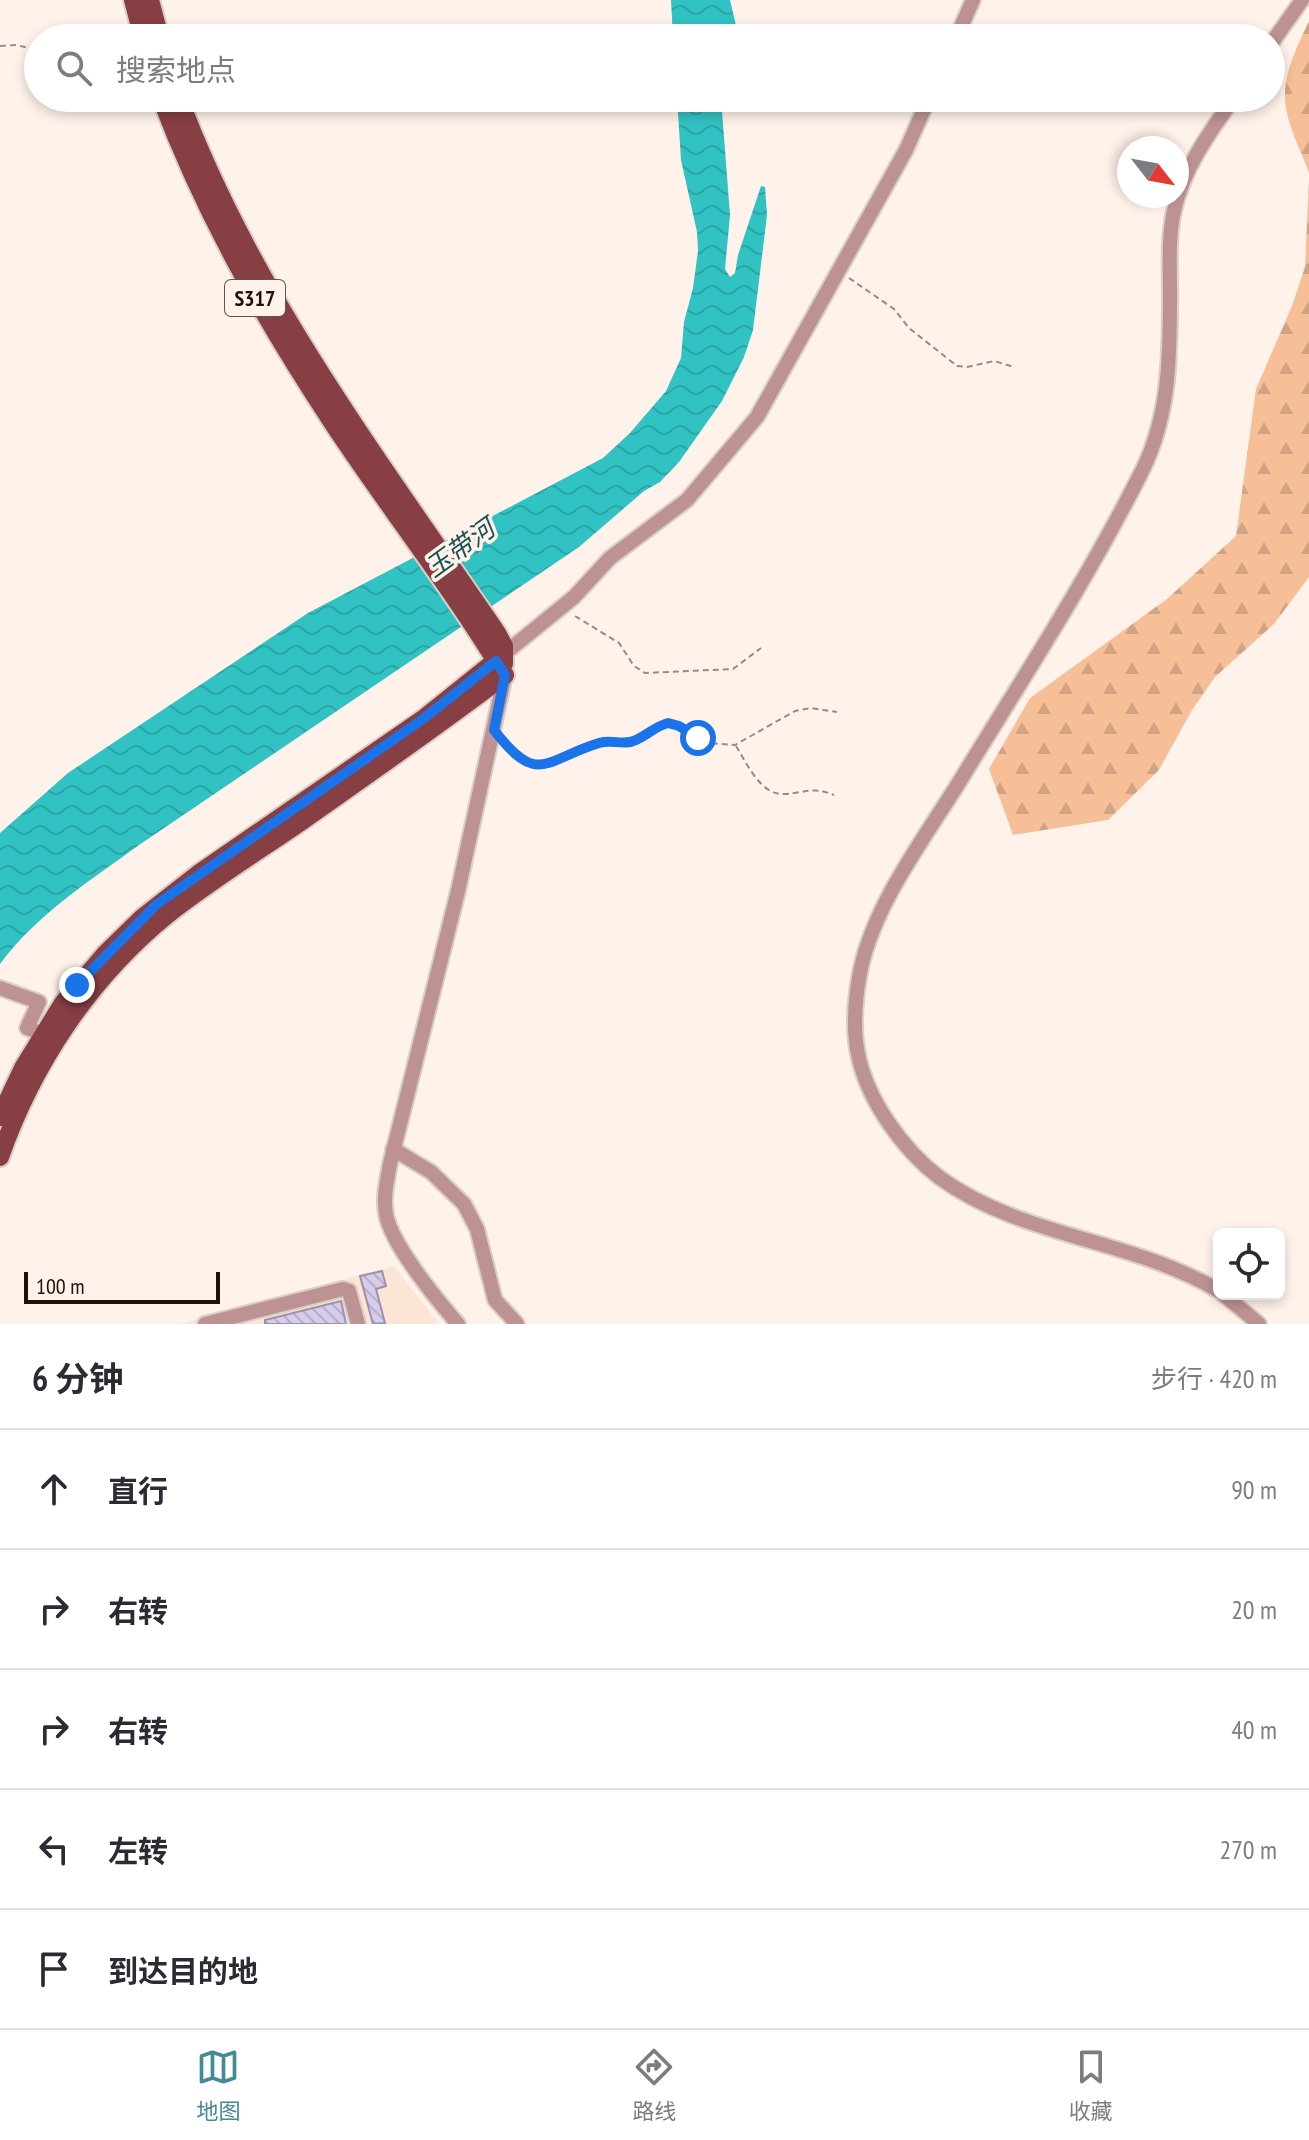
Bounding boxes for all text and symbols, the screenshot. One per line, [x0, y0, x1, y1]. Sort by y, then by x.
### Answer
search box [24, 24, 1285, 112]
icon: search [52, 46, 96, 90]
text: 搜索地点 [116, 50, 236, 89]
north arrow [1117, 136, 1189, 208]
road number: S317 [225, 280, 285, 316]
water label: 玉带河 [418, 508, 505, 584]
route start [680, 720, 716, 756]
route end [59, 967, 95, 1003]
map controls [1213, 1228, 1285, 1300]
button: locate [1213, 1228, 1285, 1300]
scale bar [24, 1268, 220, 1304]
text: 100 m [36, 1272, 85, 1300]
text: 6 分钟 [32, 1356, 123, 1400]
text: 步行 · 420 m [1151, 1362, 1277, 1395]
icon: ahead [32, 1467, 76, 1511]
text: 直行 [108, 1471, 168, 1510]
text: 90 m [1231, 1473, 1277, 1506]
icon: right [32, 1587, 76, 1631]
text: 右转 [108, 1591, 168, 1630]
text: 20 m [1231, 1593, 1277, 1626]
icon: right [32, 1707, 76, 1751]
text: 右转 [108, 1711, 168, 1750]
text: 40 m [1231, 1713, 1277, 1746]
icon: left [32, 1827, 76, 1871]
text: 左转 [108, 1831, 168, 1870]
text: 270 m [1219, 1833, 1277, 1866]
icon: arrive [32, 1947, 76, 1991]
text: 到达目的地 [108, 1951, 258, 1990]
tab: 地图 [196, 2045, 240, 2125]
tab: 路线 [632, 2045, 677, 2125]
tab: 收藏 [1069, 2045, 1113, 2125]

